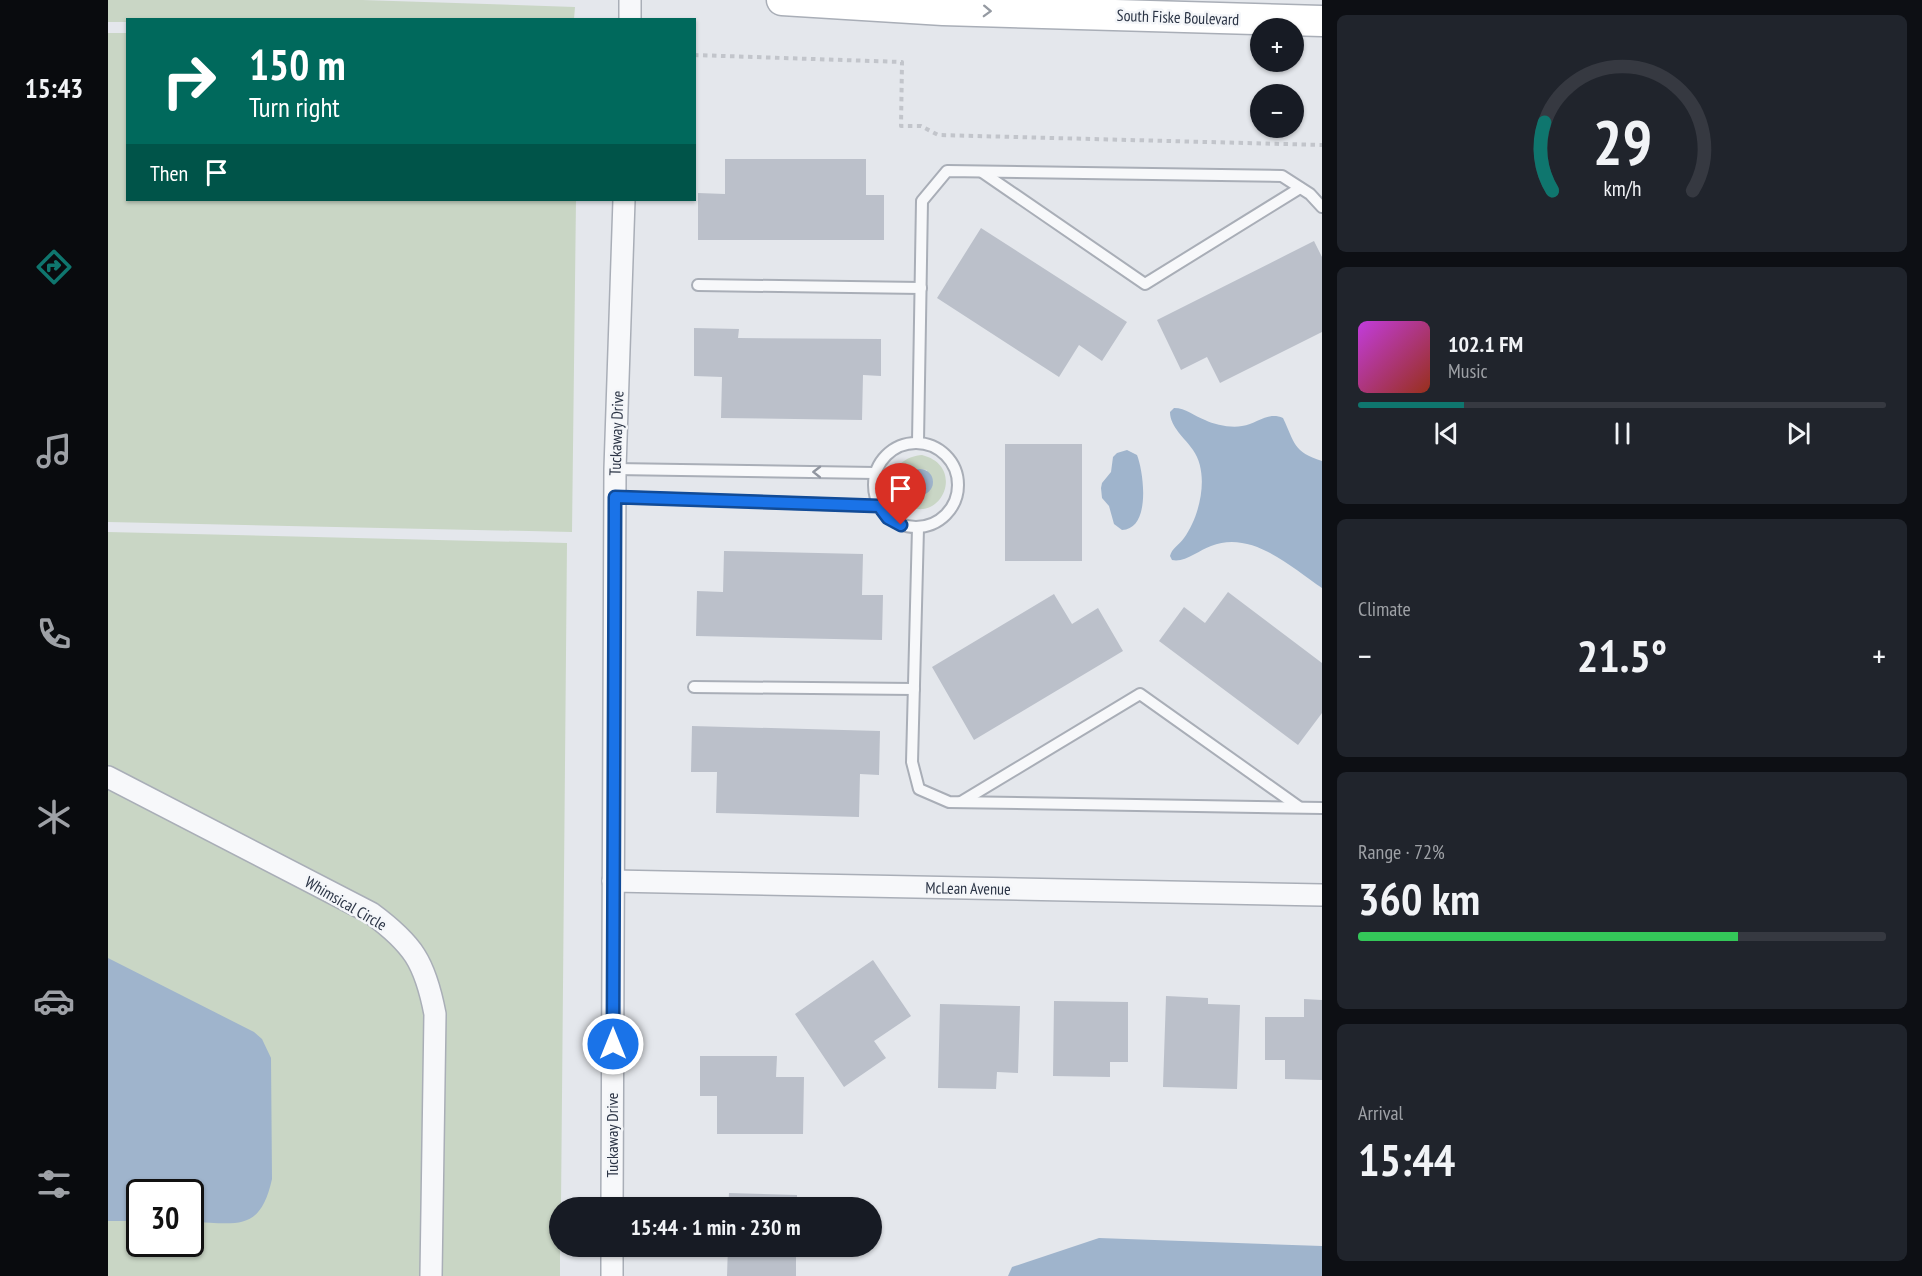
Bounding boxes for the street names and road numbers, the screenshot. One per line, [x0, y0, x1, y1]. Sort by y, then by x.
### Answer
street label: South Fiske Boulevard [1116, 5, 1240, 29]
street label: Tuckaway Drive [605, 390, 627, 476]
street label: Whimsical Circle [302, 872, 390, 934]
street label: McLean Avenue [925, 877, 1011, 899]
street label: Tuckaway Drive [602, 1093, 622, 1177]

